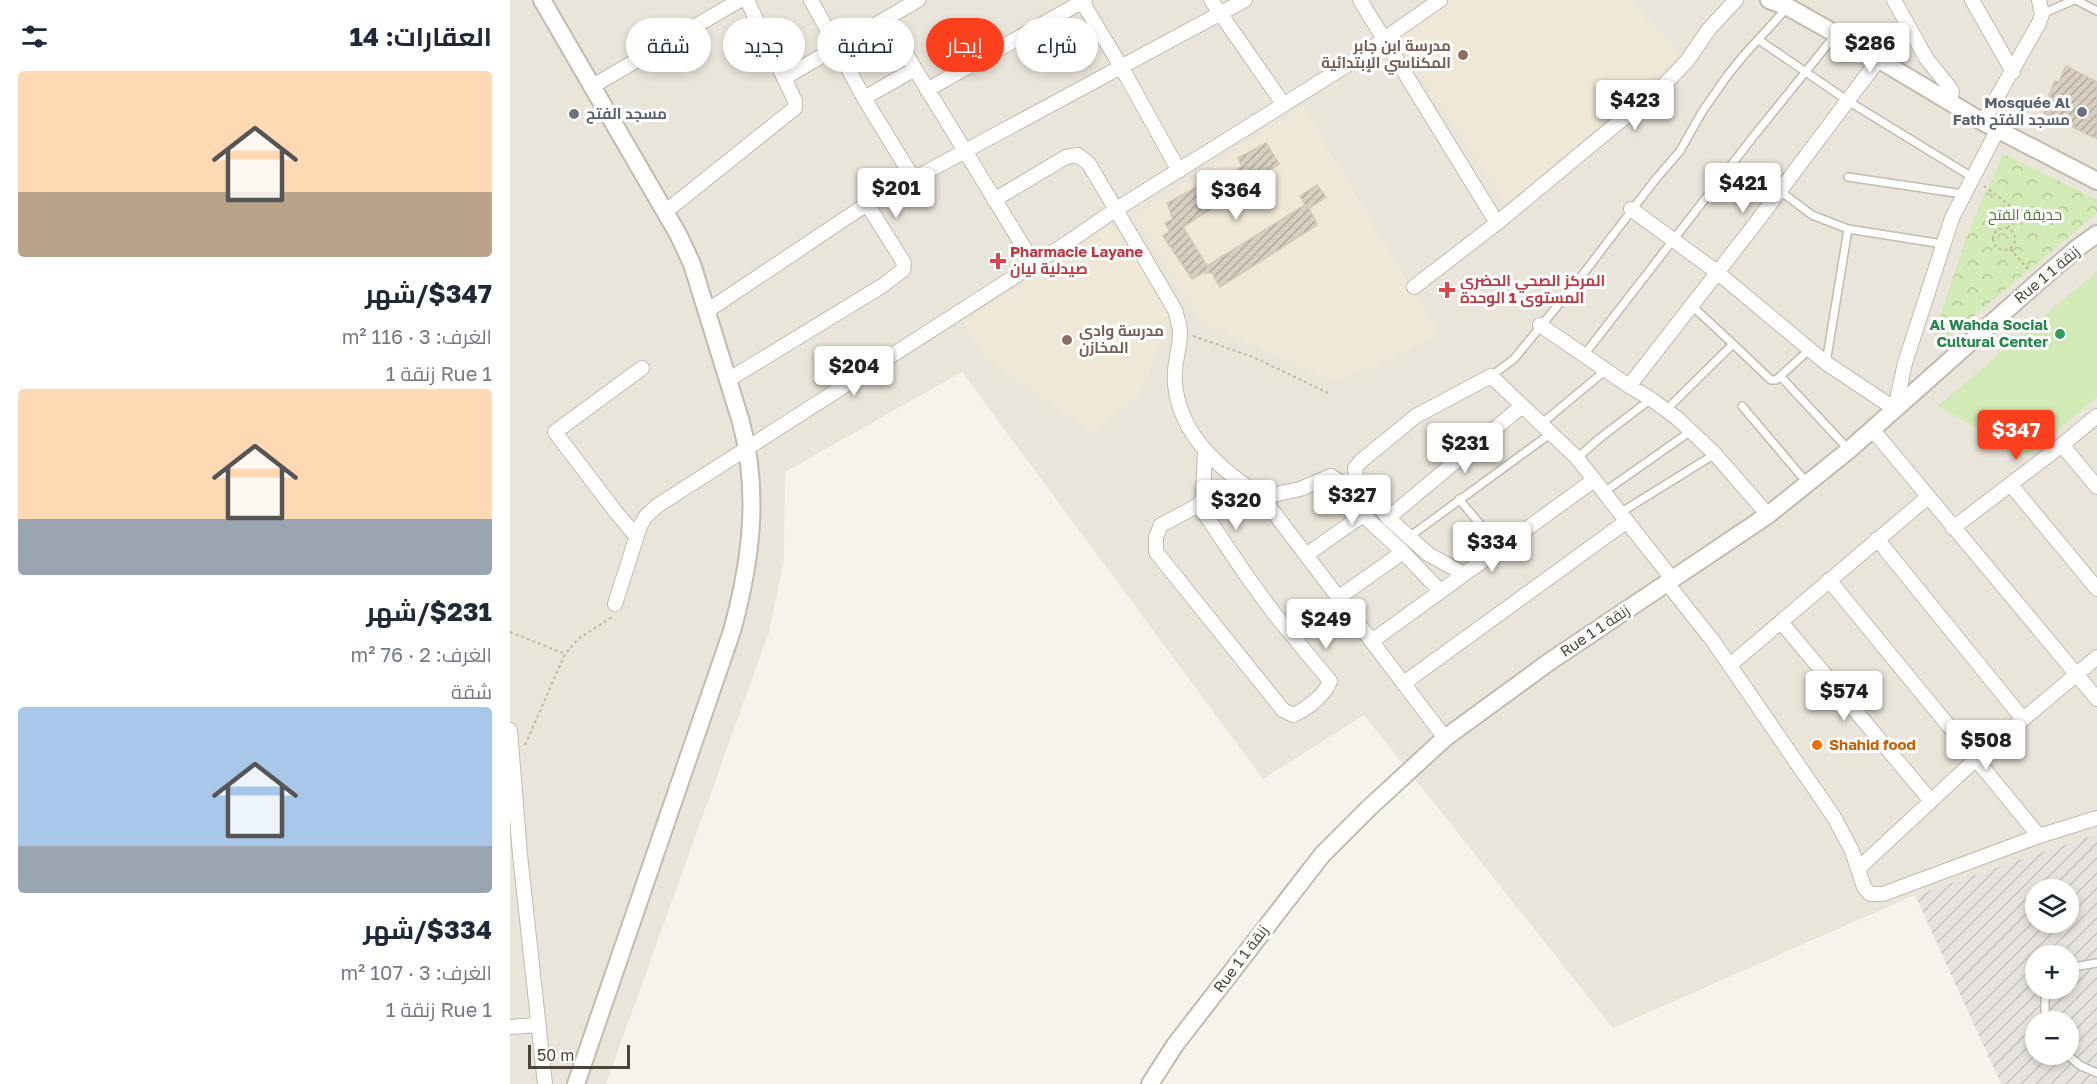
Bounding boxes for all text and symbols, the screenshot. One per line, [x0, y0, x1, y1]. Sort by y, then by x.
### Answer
chip: شقة [626, 18, 711, 72]
chip: جديد [723, 18, 805, 72]
chip: تصفية [817, 18, 914, 72]
chip: إيجار [926, 18, 1004, 72]
chip: شراء [1016, 18, 1098, 72]
icon: filters [18, 20, 51, 53]
text: العقارات: 14 [349, 21, 492, 52]
pin: $286 [1834, 23, 1906, 74]
text: $286 [1844, 30, 1896, 54]
place label: مدرسة ابن جابر المكناسي الإبتدائية [1321, 36, 1451, 75]
marker: مدرسة ابن جابر المكناسي الإبتدائية [1456, 48, 1470, 62]
pin: $423 [1599, 80, 1671, 131]
text: $423 [1610, 87, 1660, 111]
place label: Mosquée Al Fath مسجد الفتح [1953, 93, 2070, 130]
place label: مسجد الفتح [586, 104, 667, 124]
marker: Mosquée Al Fath مسجد الفتح [2075, 105, 2089, 119]
marker: مسجد الفتح [567, 107, 581, 121]
icon: home [201, 110, 309, 218]
pin: $421 [1707, 163, 1779, 214]
pin: $201 [860, 168, 932, 219]
pin: $364 [1200, 170, 1272, 221]
text: $421 [1719, 170, 1767, 194]
text: $201 [872, 175, 920, 199]
text: $364 [1211, 177, 1261, 201]
park label: حديقة الفتح [1988, 205, 2062, 226]
place label: Pharmacie Layane صيدلية ليان [1010, 242, 1143, 278]
street label: Rue 1 زنقة 1 [2010, 242, 2083, 308]
marker: Pharmacie Layane صيدلية ليان [991, 254, 1005, 268]
place label: المركز الصحي الحضري المستوى 1 الوحدة [1460, 271, 1605, 307]
text: $347/شهر [365, 278, 492, 309]
marker: المركز الصحي الحضري المستوى 1 الوحدة [1438, 281, 1456, 299]
place label: Al Wahda Social Cultural Center [1930, 315, 2048, 350]
place label: مدرسة وادي المخازن [1079, 321, 1164, 357]
text: الغرف: 3 · 116 m² [342, 324, 492, 348]
marker: Al Wahda Social Cultural Center [2053, 327, 2067, 341]
marker: مدرسة وادي المخازن [1060, 333, 1074, 347]
pin: $204 [818, 346, 890, 397]
text: $204 [828, 353, 880, 377]
text: Rue 1 زنقة 1 [386, 361, 492, 385]
pin: $347 [1980, 410, 2052, 461]
text: $347 [1992, 417, 2041, 441]
pin: $231 [1429, 423, 1501, 474]
icon: home [201, 428, 309, 536]
text: $231 [1441, 430, 1489, 454]
pin: $327 [1316, 475, 1388, 526]
pin: $320 [1200, 480, 1272, 531]
text: $327 [1328, 482, 1376, 506]
text: $320 [1211, 487, 1261, 511]
pin: $334 [1456, 522, 1528, 573]
text: $334 [1467, 529, 1517, 553]
text: $231/شهر [366, 596, 492, 627]
pin: $249 [1290, 599, 1362, 650]
street label: Rue 1 زنقة 1 [1556, 600, 1633, 661]
text: $249 [1301, 606, 1351, 630]
text: الغرف: 2 · 76 m² [351, 642, 492, 666]
pin: $574 [1808, 671, 1880, 722]
text: $574 [1820, 678, 1869, 702]
text: شقة [451, 679, 492, 703]
pin: $508 [1950, 720, 2022, 771]
text: $508 [1960, 727, 2012, 751]
place label: Shahid food [1829, 735, 1916, 753]
marker: Shahid food [1810, 738, 1824, 752]
icon: home [201, 746, 309, 854]
map controls [2025, 879, 2079, 1065]
button: layers [2025, 879, 2079, 933]
text: $334/شهر [363, 914, 492, 945]
street label: Rue 1 زنقة 1 [1209, 921, 1272, 996]
button: + [2025, 945, 2079, 999]
text: الغرف: 3 · 107 m² [340, 960, 492, 984]
text: Rue 1 زنقة 1 [386, 997, 492, 1021]
button: − [2025, 1011, 2079, 1065]
scale bar [528, 1042, 630, 1070]
text: 50 m [537, 1045, 574, 1065]

